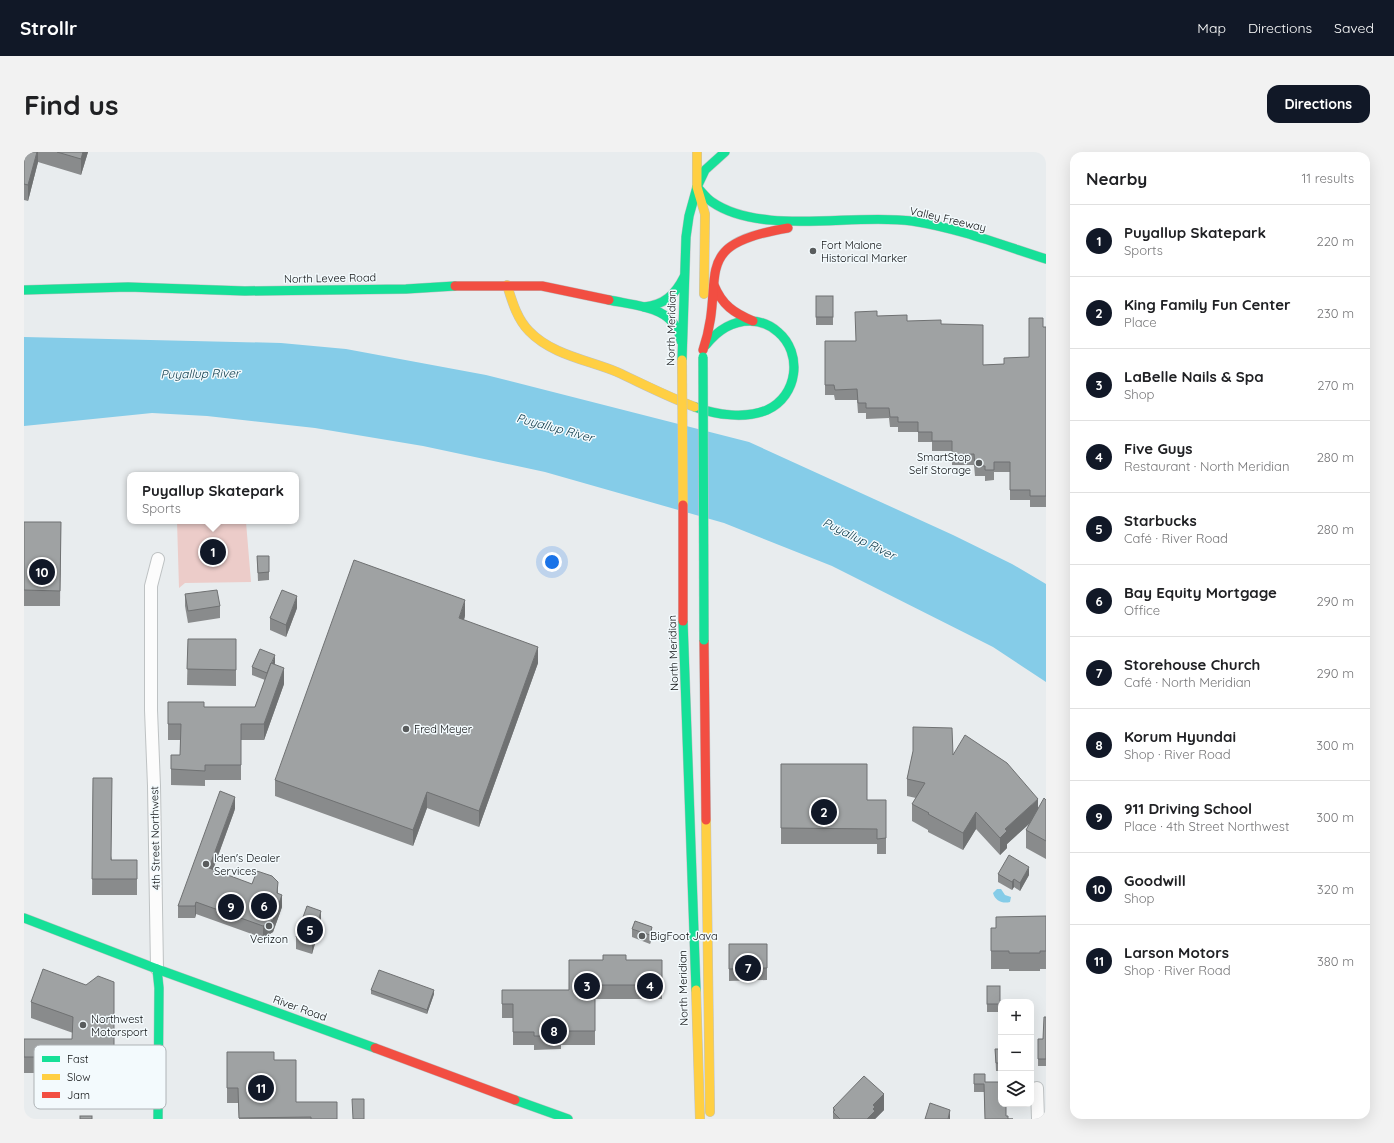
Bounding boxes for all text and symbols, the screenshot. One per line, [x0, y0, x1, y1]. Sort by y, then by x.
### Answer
text: Strollr [20, 16, 77, 40]
text: Map [1197, 19, 1226, 37]
text: Directions [1248, 19, 1312, 37]
text: Saved [1334, 19, 1374, 37]
button: Directions [1267, 85, 1370, 123]
text: Find us [24, 87, 118, 122]
text: Nearby [1086, 168, 1147, 189]
text: 11 results [1302, 170, 1354, 186]
street label: Valley Freeway [908, 203, 988, 235]
text: Puyallup Skatepark [1124, 223, 1266, 242]
text: 1 [1096, 233, 1102, 249]
text: 220 m [1316, 233, 1354, 249]
place label: Fort Malone Historical Marker [821, 238, 908, 265]
text: Sports [1124, 242, 1163, 258]
marker: Fort Malone Historical Marker [808, 246, 818, 256]
street label: North Levee Road [284, 270, 376, 286]
street label: North Meridian [663, 290, 679, 366]
text: King Family Fun Center [1124, 295, 1291, 314]
text: 2 [1095, 305, 1103, 321]
text: 230 m [1317, 305, 1354, 321]
text: Place [1124, 314, 1157, 330]
water label: Puyallup River [160, 365, 241, 382]
text: LaBelle Nails & Spa [1124, 367, 1264, 386]
text: 3 [1096, 377, 1102, 393]
text: 270 m [1317, 377, 1354, 393]
text: Shop [1124, 386, 1154, 402]
water label: Puyallup River [515, 410, 597, 445]
text: Five Guys [1124, 439, 1193, 458]
text: 4 [1095, 449, 1103, 465]
text: 280 m [1317, 449, 1354, 465]
place label: SmartStop Self Storage [909, 450, 971, 477]
marker: SmartStop Self Storage [974, 458, 984, 468]
text: Restaurant · North Meridian [1124, 458, 1290, 474]
popup [127, 472, 299, 524]
text: Puyallup Skatepark [142, 481, 284, 500]
text: Sports [142, 500, 181, 516]
text: Starbucks [1124, 511, 1197, 530]
water label: Puyallup River [820, 514, 899, 563]
text: 5 [1095, 521, 1103, 537]
text: 280 m [1317, 521, 1354, 537]
text: Café · River Road [1124, 530, 1228, 546]
pin: 1 [200, 537, 226, 567]
your location [542, 552, 562, 572]
pin: 10 [29, 557, 55, 587]
text: Bay Equity Mortgage [1124, 583, 1277, 602]
text: 6 [1095, 593, 1103, 609]
text: 290 m [1316, 593, 1354, 609]
text: Office [1124, 602, 1160, 618]
street label: North Meridian [665, 615, 681, 691]
text: Storehouse Church [1124, 655, 1260, 674]
text: 7 [1095, 665, 1103, 681]
text: 290 m [1316, 665, 1354, 681]
text: Café · North Meridian [1124, 674, 1251, 690]
place label: Fred Meyer [414, 722, 473, 736]
marker: Fred Meyer [401, 724, 411, 734]
text: Korum Hyundai [1124, 727, 1236, 746]
text: 8 [1095, 737, 1103, 753]
text: 300 m [1316, 737, 1354, 753]
text: Shop · River Road [1124, 746, 1231, 762]
street label: 4th Street Northwest [147, 786, 163, 890]
pin: 2 [811, 797, 837, 827]
text: 911 Driving School [1124, 799, 1252, 818]
text: 9 [1095, 809, 1103, 825]
text: 300 m [1316, 809, 1354, 825]
text: Place · 4th Street Northwest [1124, 818, 1289, 834]
place label: Iden's Dealer Services [214, 851, 281, 878]
marker: Iden's Dealer Services [201, 859, 211, 869]
text: Goodwill [1124, 871, 1186, 890]
text: 10 [1092, 881, 1106, 897]
text: 320 m [1317, 881, 1354, 897]
text: Shop [1124, 890, 1154, 906]
pin: 6 [251, 891, 277, 921]
pin: 9 [218, 892, 244, 922]
pin: 5 [297, 915, 323, 945]
marker: Verizon [264, 921, 274, 931]
place label: BigFoot Java [650, 929, 718, 943]
marker: BigFoot Java [637, 931, 647, 941]
place label: Verizon [250, 932, 288, 946]
text: Larson Motors [1124, 943, 1229, 962]
street label: North Meridian [675, 950, 691, 1026]
pin: 7 [735, 953, 761, 983]
text: 11 [1094, 953, 1104, 969]
text: 380 m [1317, 953, 1354, 969]
text: Shop · River Road [1124, 962, 1231, 978]
pin: 3 [574, 971, 600, 1001]
pin: 4 [637, 971, 663, 1001]
street label: River Road [271, 992, 329, 1024]
map controls [998, 999, 1034, 1107]
button: + [998, 999, 1034, 1035]
place label: Northwest Motorsport [91, 1012, 148, 1039]
pin: 8 [541, 1016, 567, 1046]
marker: Northwest Motorsport [78, 1020, 88, 1030]
button: − [998, 1035, 1034, 1071]
legend [34, 1045, 166, 1109]
text: Fast [67, 1052, 89, 1066]
text: Slow [67, 1070, 91, 1084]
button: layers [998, 1071, 1034, 1107]
pin: 11 [248, 1073, 274, 1103]
text: Jam [67, 1088, 90, 1102]

